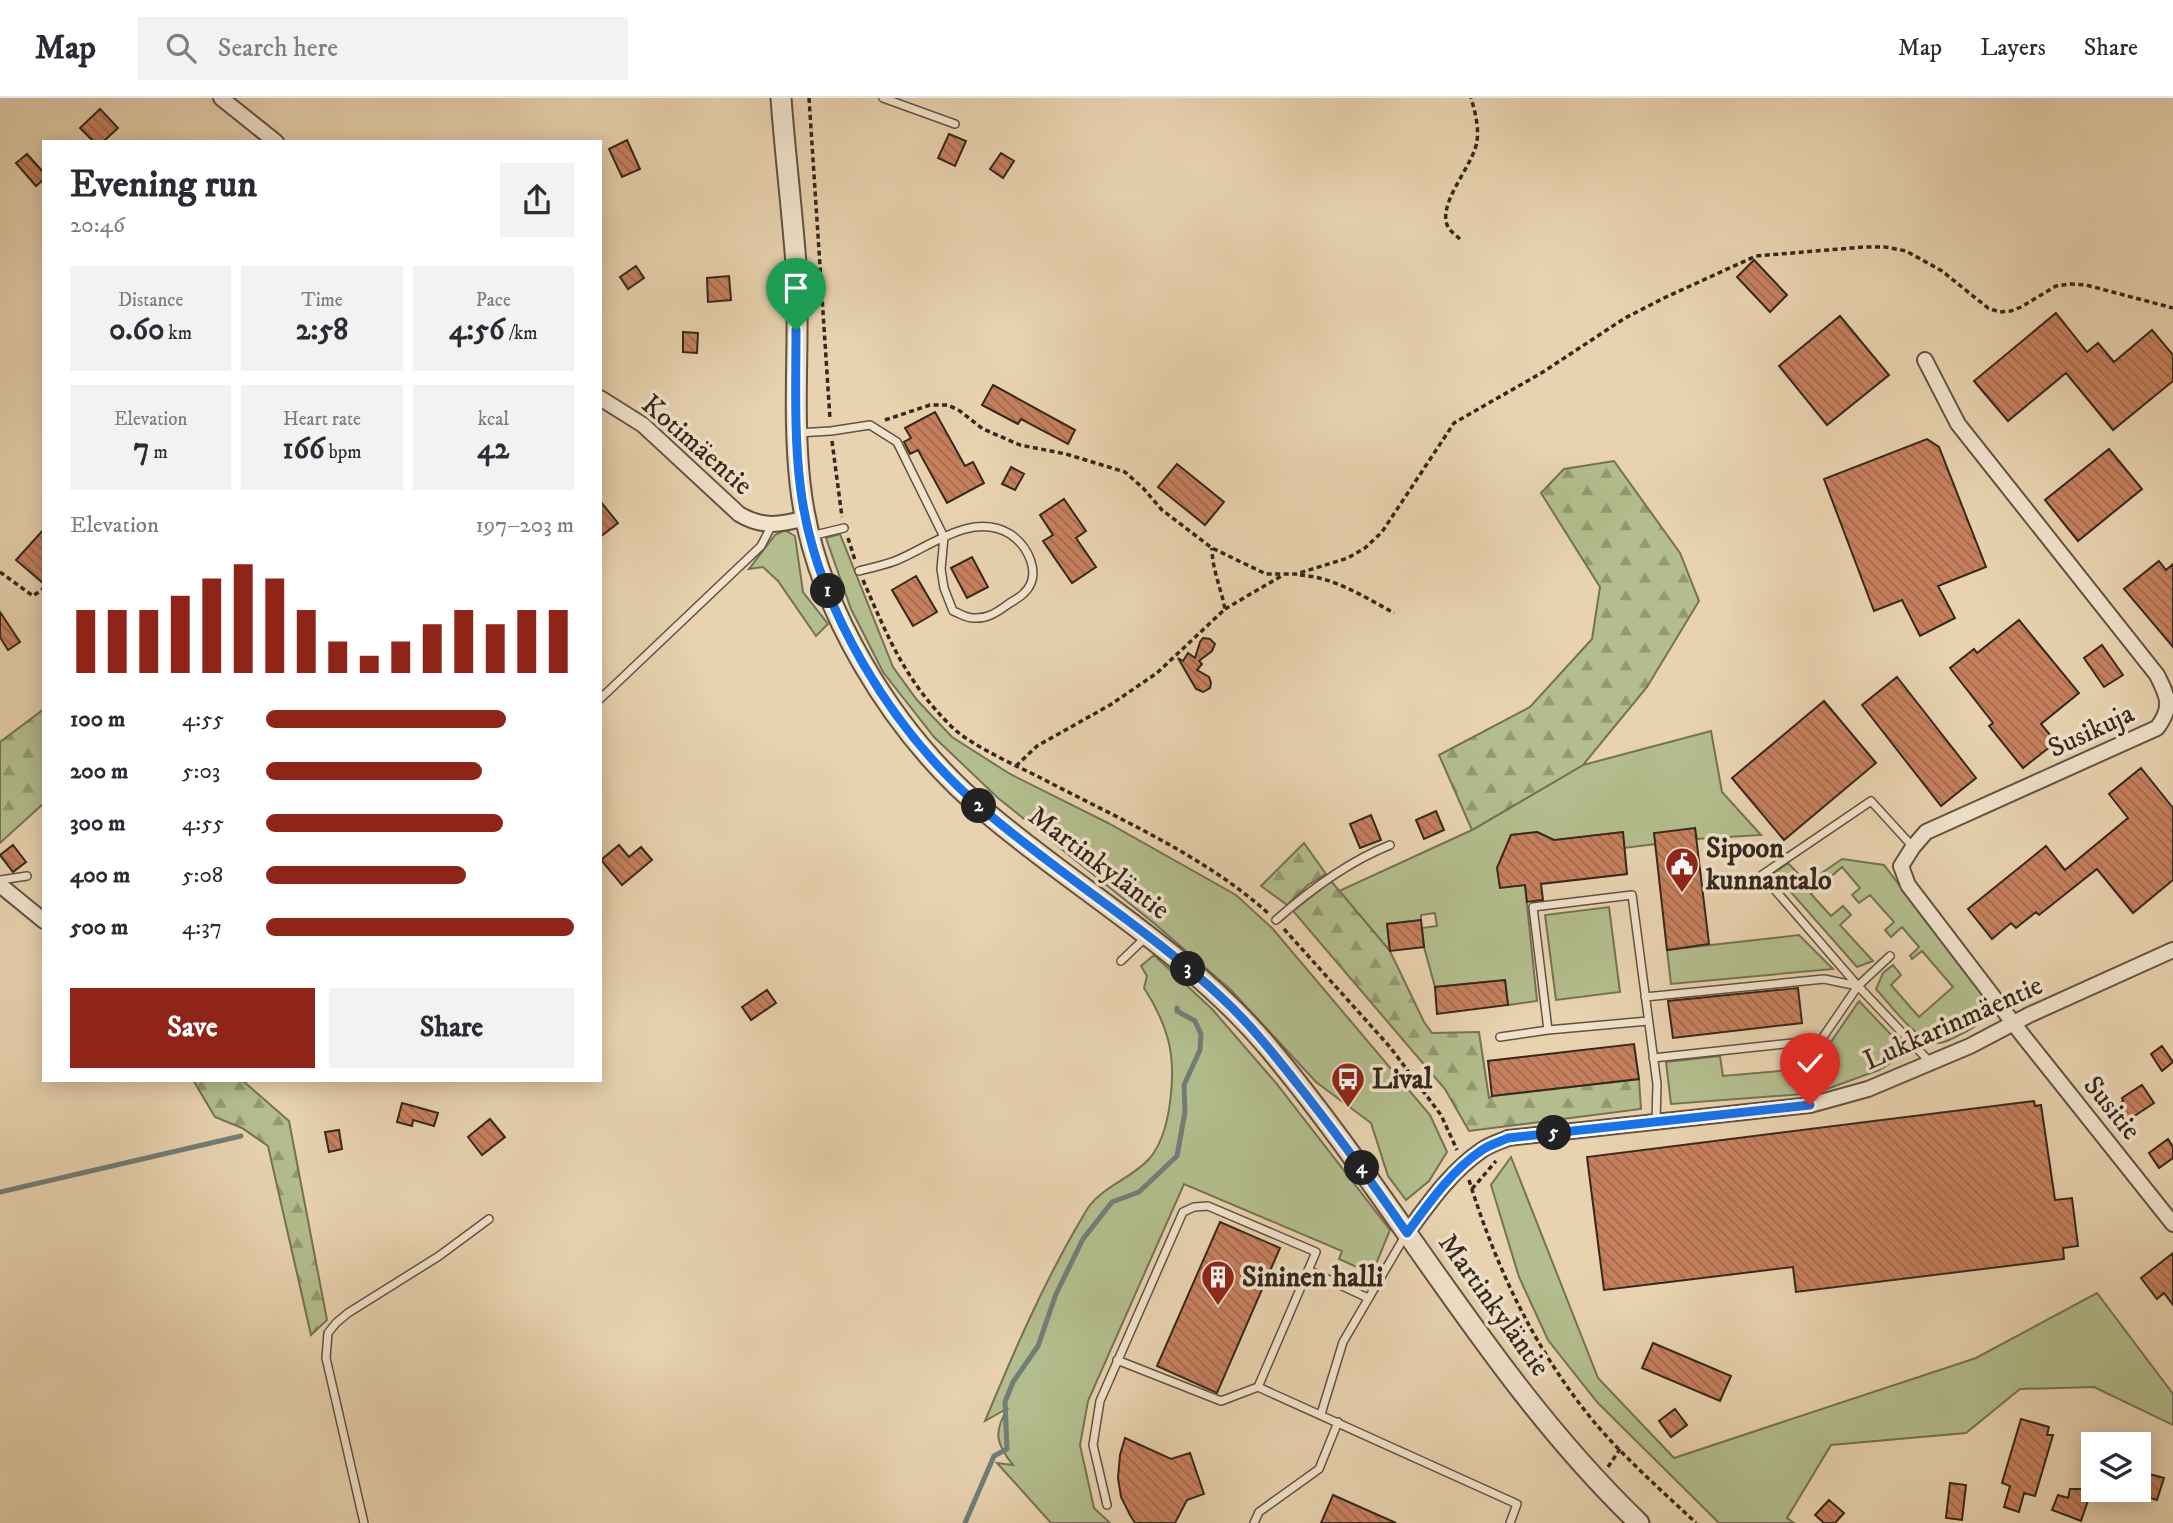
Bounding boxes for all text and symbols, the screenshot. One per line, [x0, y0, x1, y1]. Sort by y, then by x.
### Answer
search box [138, 17, 628, 80]
text: Map [35, 28, 96, 69]
icon: search [162, 29, 200, 67]
text: Search here [218, 32, 338, 65]
text: Map [1898, 33, 1942, 63]
text: Layers [1980, 33, 2046, 63]
text: Share [2084, 33, 2138, 63]
text: Evening run [70, 161, 257, 209]
button: share [500, 163, 574, 237]
text: 20:46 [70, 211, 125, 240]
pin [766, 258, 826, 330]
icon: arrive [777, 269, 815, 307]
text: Distance [118, 289, 183, 312]
text: Time [301, 289, 343, 312]
text: Pace [476, 289, 511, 312]
text: 0.60 [109, 312, 164, 349]
text: 2:58 [296, 312, 348, 349]
text: 4:56 [449, 312, 505, 349]
text: km [164, 322, 192, 345]
text: /km [505, 322, 538, 345]
street label: Kotimäentie [634, 387, 760, 503]
text: Elevation [114, 408, 187, 431]
text: Heart rate [283, 408, 361, 431]
text: kcal [478, 408, 509, 431]
text: 7 [134, 431, 149, 468]
text: 166 [283, 431, 325, 468]
text: 42 [477, 431, 509, 468]
text: m [149, 441, 168, 464]
text: bpm [325, 441, 361, 464]
text: Elevation [70, 511, 159, 540]
text: 197–203 m [475, 511, 574, 540]
pin: 1 [810, 574, 846, 608]
text: 1 [824, 579, 831, 602]
street label: Susikuja [2043, 696, 2140, 766]
text: 100 m [70, 705, 125, 734]
text: 4:55 [182, 705, 224, 734]
text: 200 m [70, 757, 128, 786]
text: 5:03 [182, 757, 220, 786]
pin: 2 [962, 788, 996, 824]
text: 2 [974, 794, 983, 817]
street label: Martinkyläntie [1021, 798, 1177, 928]
text: 300 m [70, 809, 126, 838]
text: 4:55 [182, 809, 224, 838]
place label: Sipoon kunnantalo [1705, 831, 1832, 898]
public building icon: Sipoon kunnantalo [1663, 845, 1701, 894]
text: 400 m [70, 861, 130, 890]
text: 5:08 [182, 861, 223, 890]
text: 500 m [70, 913, 128, 942]
text: 4:37 [182, 913, 222, 942]
pin: 3 [1170, 952, 1206, 986]
text: 3 [1184, 957, 1191, 980]
street label: Lukkarinmäentie [1858, 968, 2048, 1078]
button: Save [70, 988, 315, 1068]
button: Share [329, 988, 574, 1068]
pin [1780, 1033, 1840, 1105]
icon: check [1791, 1044, 1829, 1082]
bus stop icon: Lival [1329, 1060, 1367, 1109]
place label: Lival [1372, 1062, 1433, 1097]
street label: Susitie [2076, 1069, 2148, 1147]
pin: 5 [1536, 1116, 1572, 1150]
text: 5 [1549, 1121, 1558, 1144]
pin: 4 [1344, 1150, 1380, 1186]
text: 4 [1356, 1156, 1367, 1179]
street label: Martinkyläntie [1430, 1227, 1558, 1383]
building icon: Sininen halli [1199, 1258, 1237, 1307]
place label: Sininen halli [1242, 1260, 1383, 1295]
map controls [2081, 1432, 2151, 1502]
button: layers [2081, 1432, 2151, 1502]

